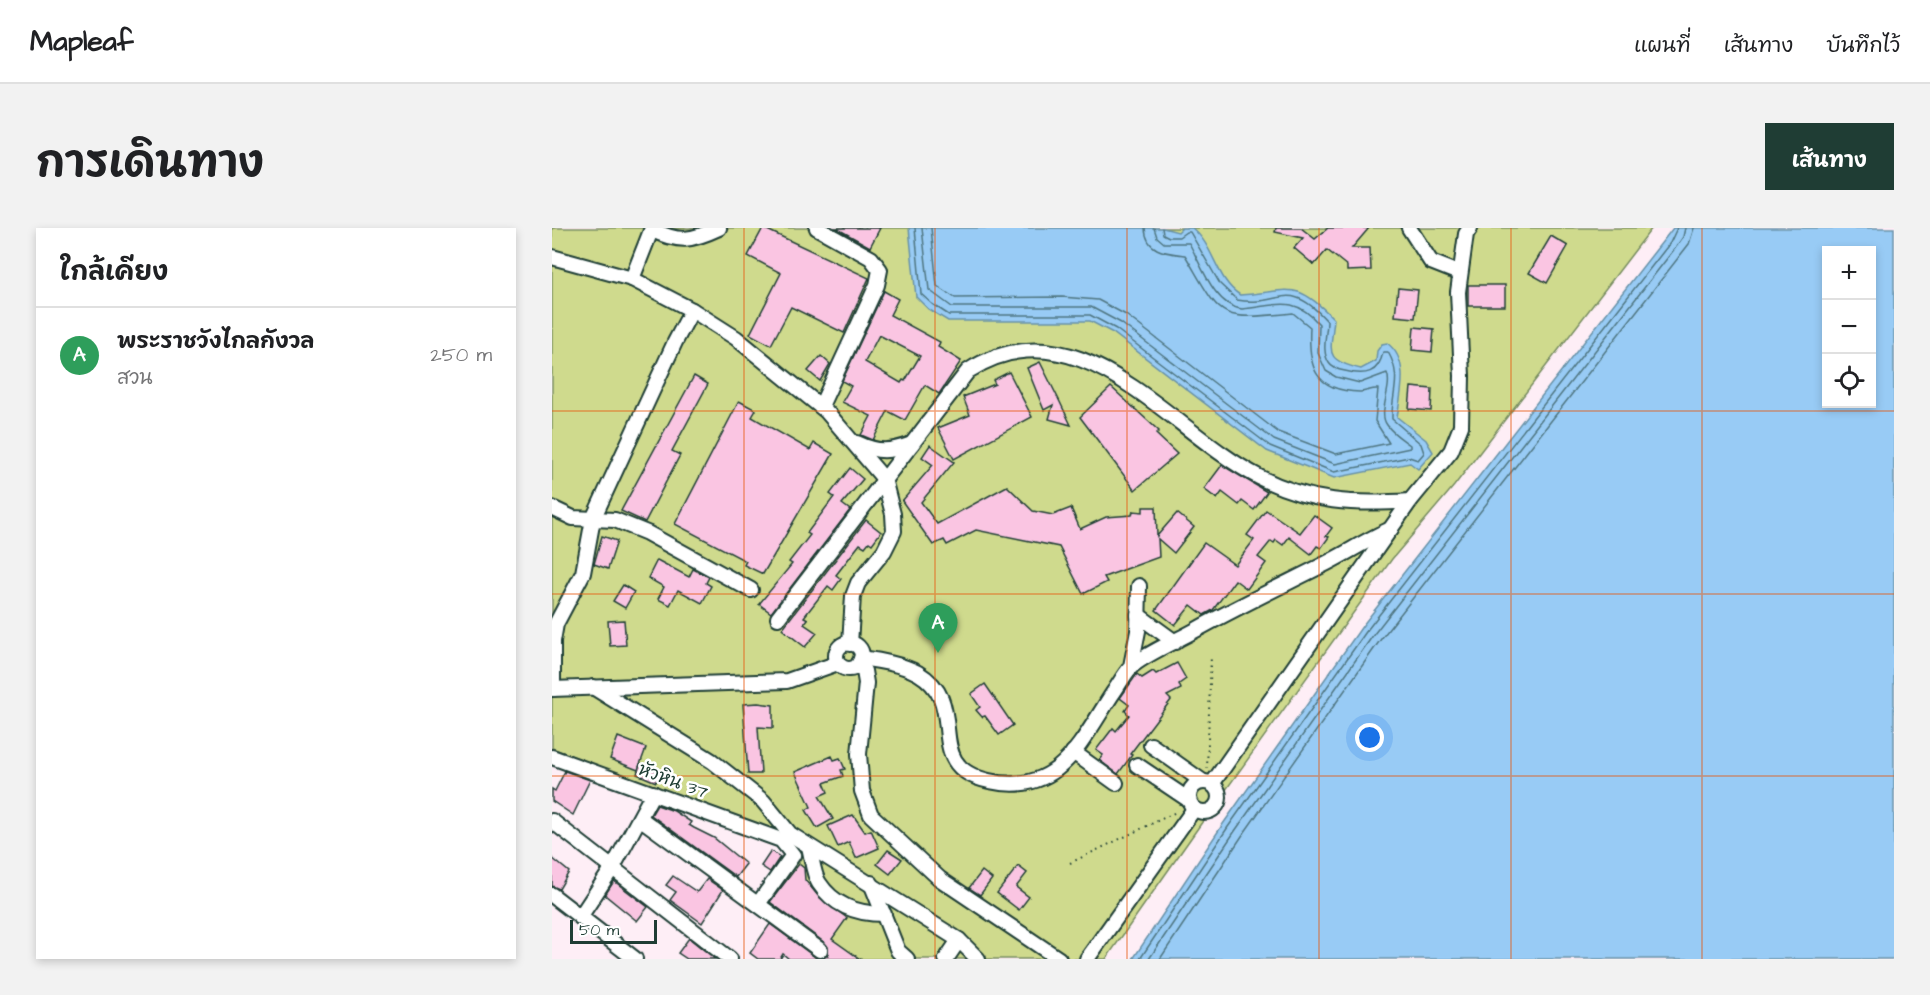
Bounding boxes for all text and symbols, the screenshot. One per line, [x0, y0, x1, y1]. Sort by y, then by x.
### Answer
text: Mapleaf [30, 22, 133, 61]
text: แผนที่ [1634, 31, 1691, 60]
text: เส้นทาง [1724, 31, 1793, 60]
text: บันทึกไว้ [1826, 31, 1900, 60]
button: เส้นทาง [1765, 123, 1894, 190]
text: การเดินทาง [36, 135, 264, 193]
map controls [1822, 246, 1876, 408]
button: + [1822, 246, 1876, 300]
text: ใกล้เคียง [60, 254, 168, 290]
button: − [1822, 300, 1876, 354]
text: พระราชวังไกลกังวล [117, 326, 314, 357]
text: A [73, 341, 86, 369]
text: 250 m [430, 341, 492, 369]
button: locate [1822, 354, 1876, 408]
text: สวน [117, 364, 153, 392]
pin: A [918, 604, 958, 653]
your location [1355, 723, 1384, 752]
street label: หัวหิน 37 [635, 757, 711, 805]
scale bar [570, 917, 657, 944]
text: 50 m [579, 919, 619, 941]

